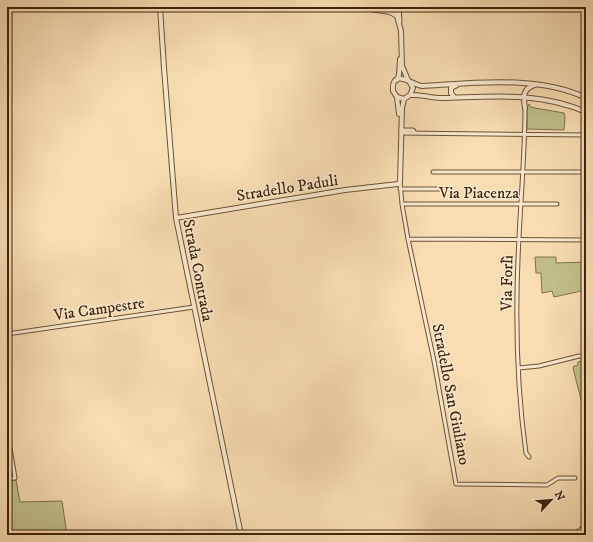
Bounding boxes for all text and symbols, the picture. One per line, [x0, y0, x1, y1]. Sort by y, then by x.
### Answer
street label: Stradello Paduli [235, 170, 339, 206]
street label: Via Piacenza [438, 183, 519, 203]
street label: Strada Contrada [178, 217, 218, 323]
street label: Via Forlì [496, 255, 517, 312]
street label: Via Campestre [51, 293, 146, 325]
street label: Stradello San Giuliano [428, 322, 475, 467]
north arrow [531, 480, 571, 520]
text: N [551, 489, 567, 503]

